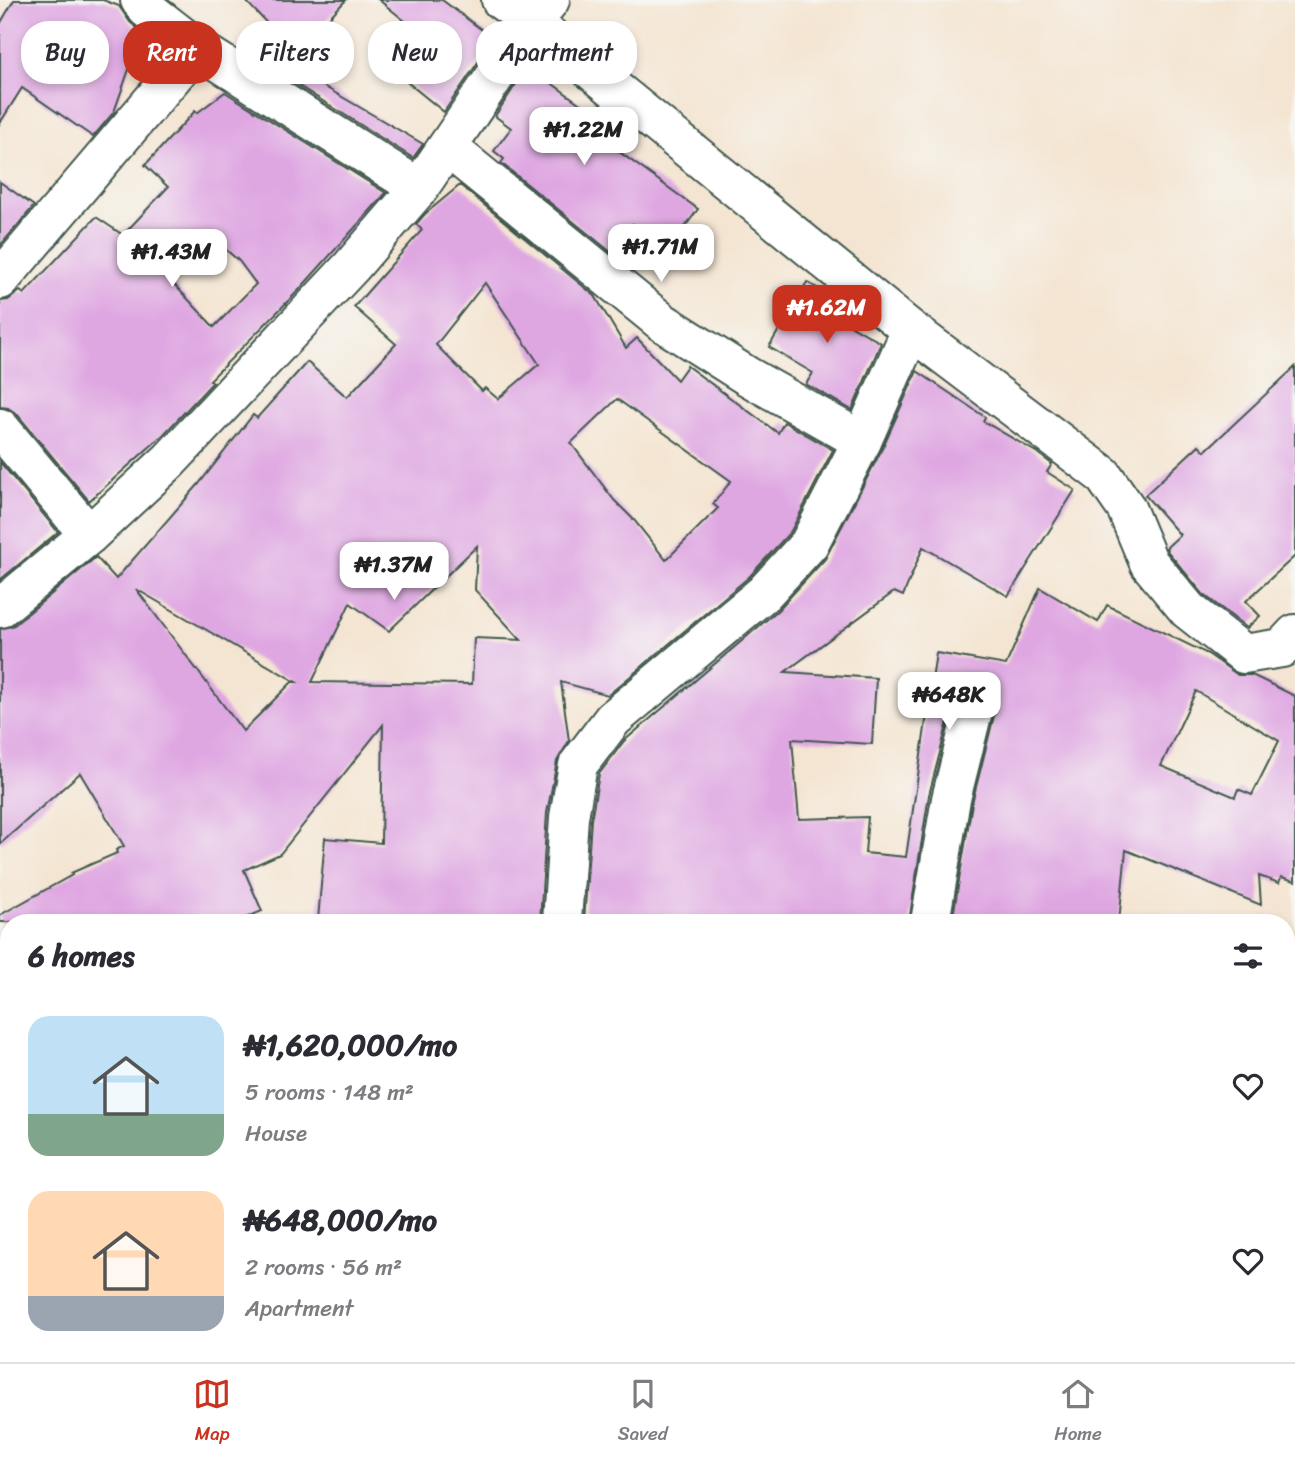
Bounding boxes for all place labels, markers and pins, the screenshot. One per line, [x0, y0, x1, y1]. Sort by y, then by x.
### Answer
pin: ₦1.22M [527, 108, 641, 167]
pin: ₦1.71M [604, 224, 718, 284]
pin: ₦1.43M [115, 230, 229, 289]
pin: ₦1.62M [770, 286, 884, 345]
pin: ₦1.37M [337, 542, 451, 602]
pin: ₦648K [900, 672, 998, 732]

